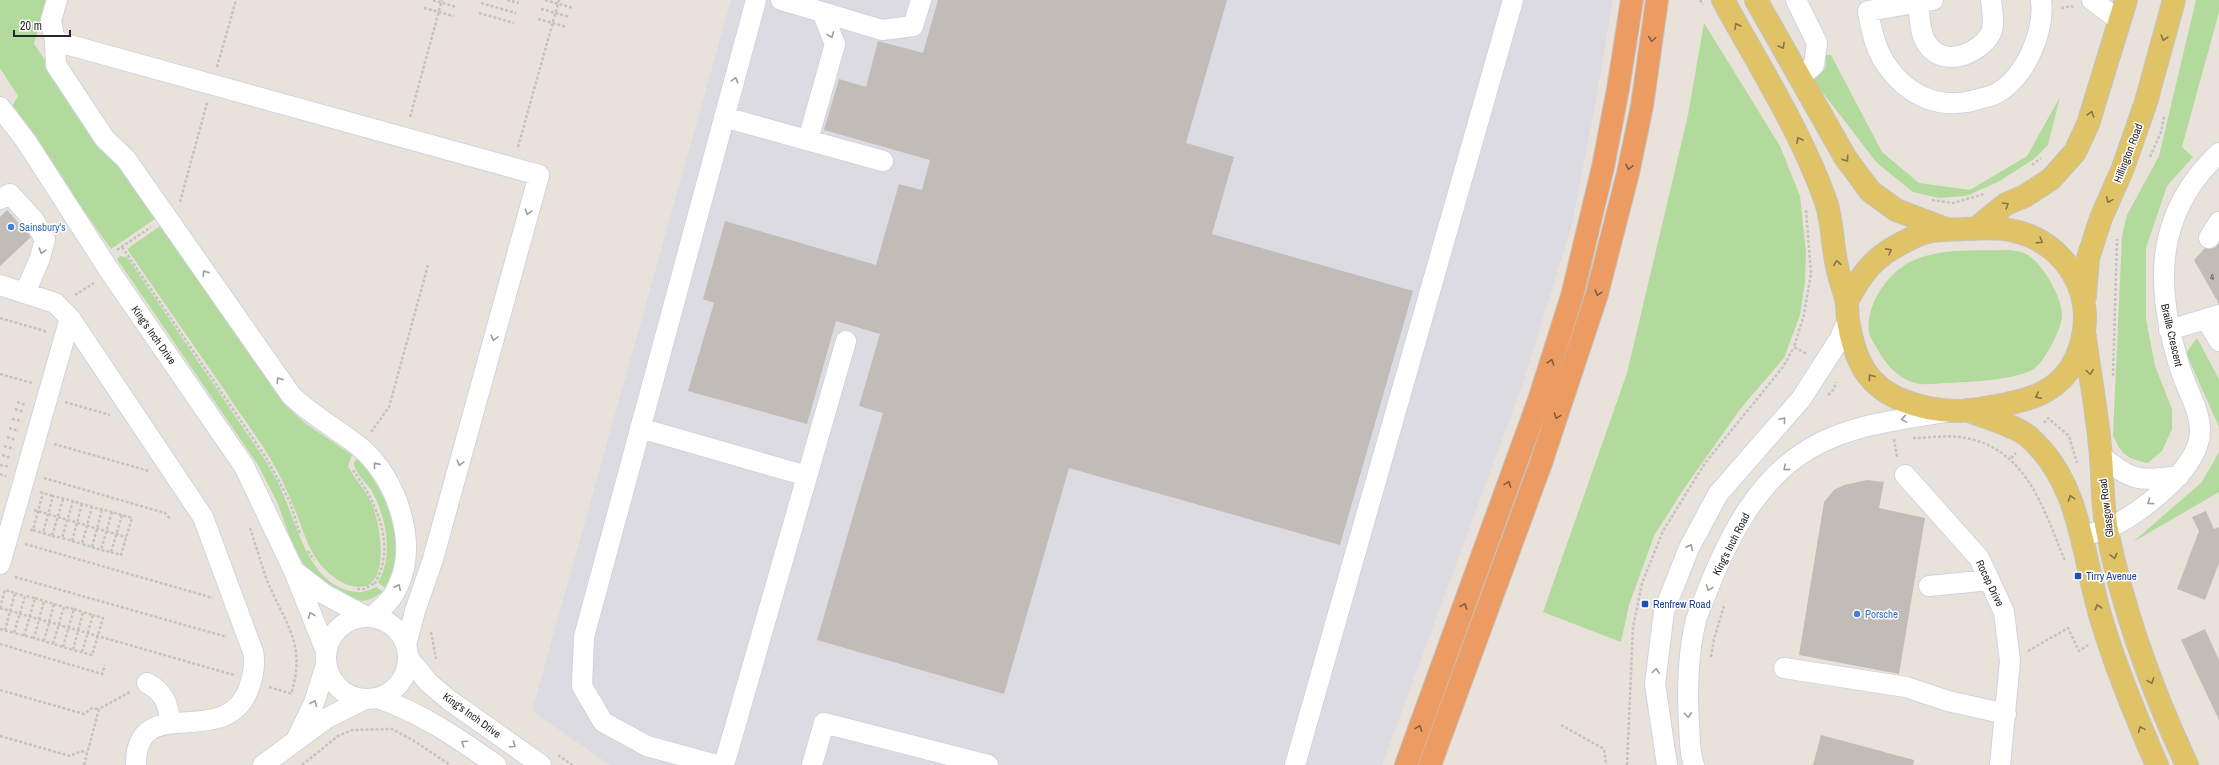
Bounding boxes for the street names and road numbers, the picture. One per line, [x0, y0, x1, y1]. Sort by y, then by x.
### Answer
street label: Hillington Road [2110, 121, 2146, 185]
street label: Braille Crescent [2158, 302, 2186, 368]
street label: King's Inch Drive [129, 303, 179, 367]
street label: Glasgow Road [2095, 478, 2117, 538]
street label: King's Inch Road [1709, 510, 1753, 578]
street label: Rocep Drive [1973, 557, 2007, 609]
street label: King's Inch Drive [440, 689, 504, 741]

